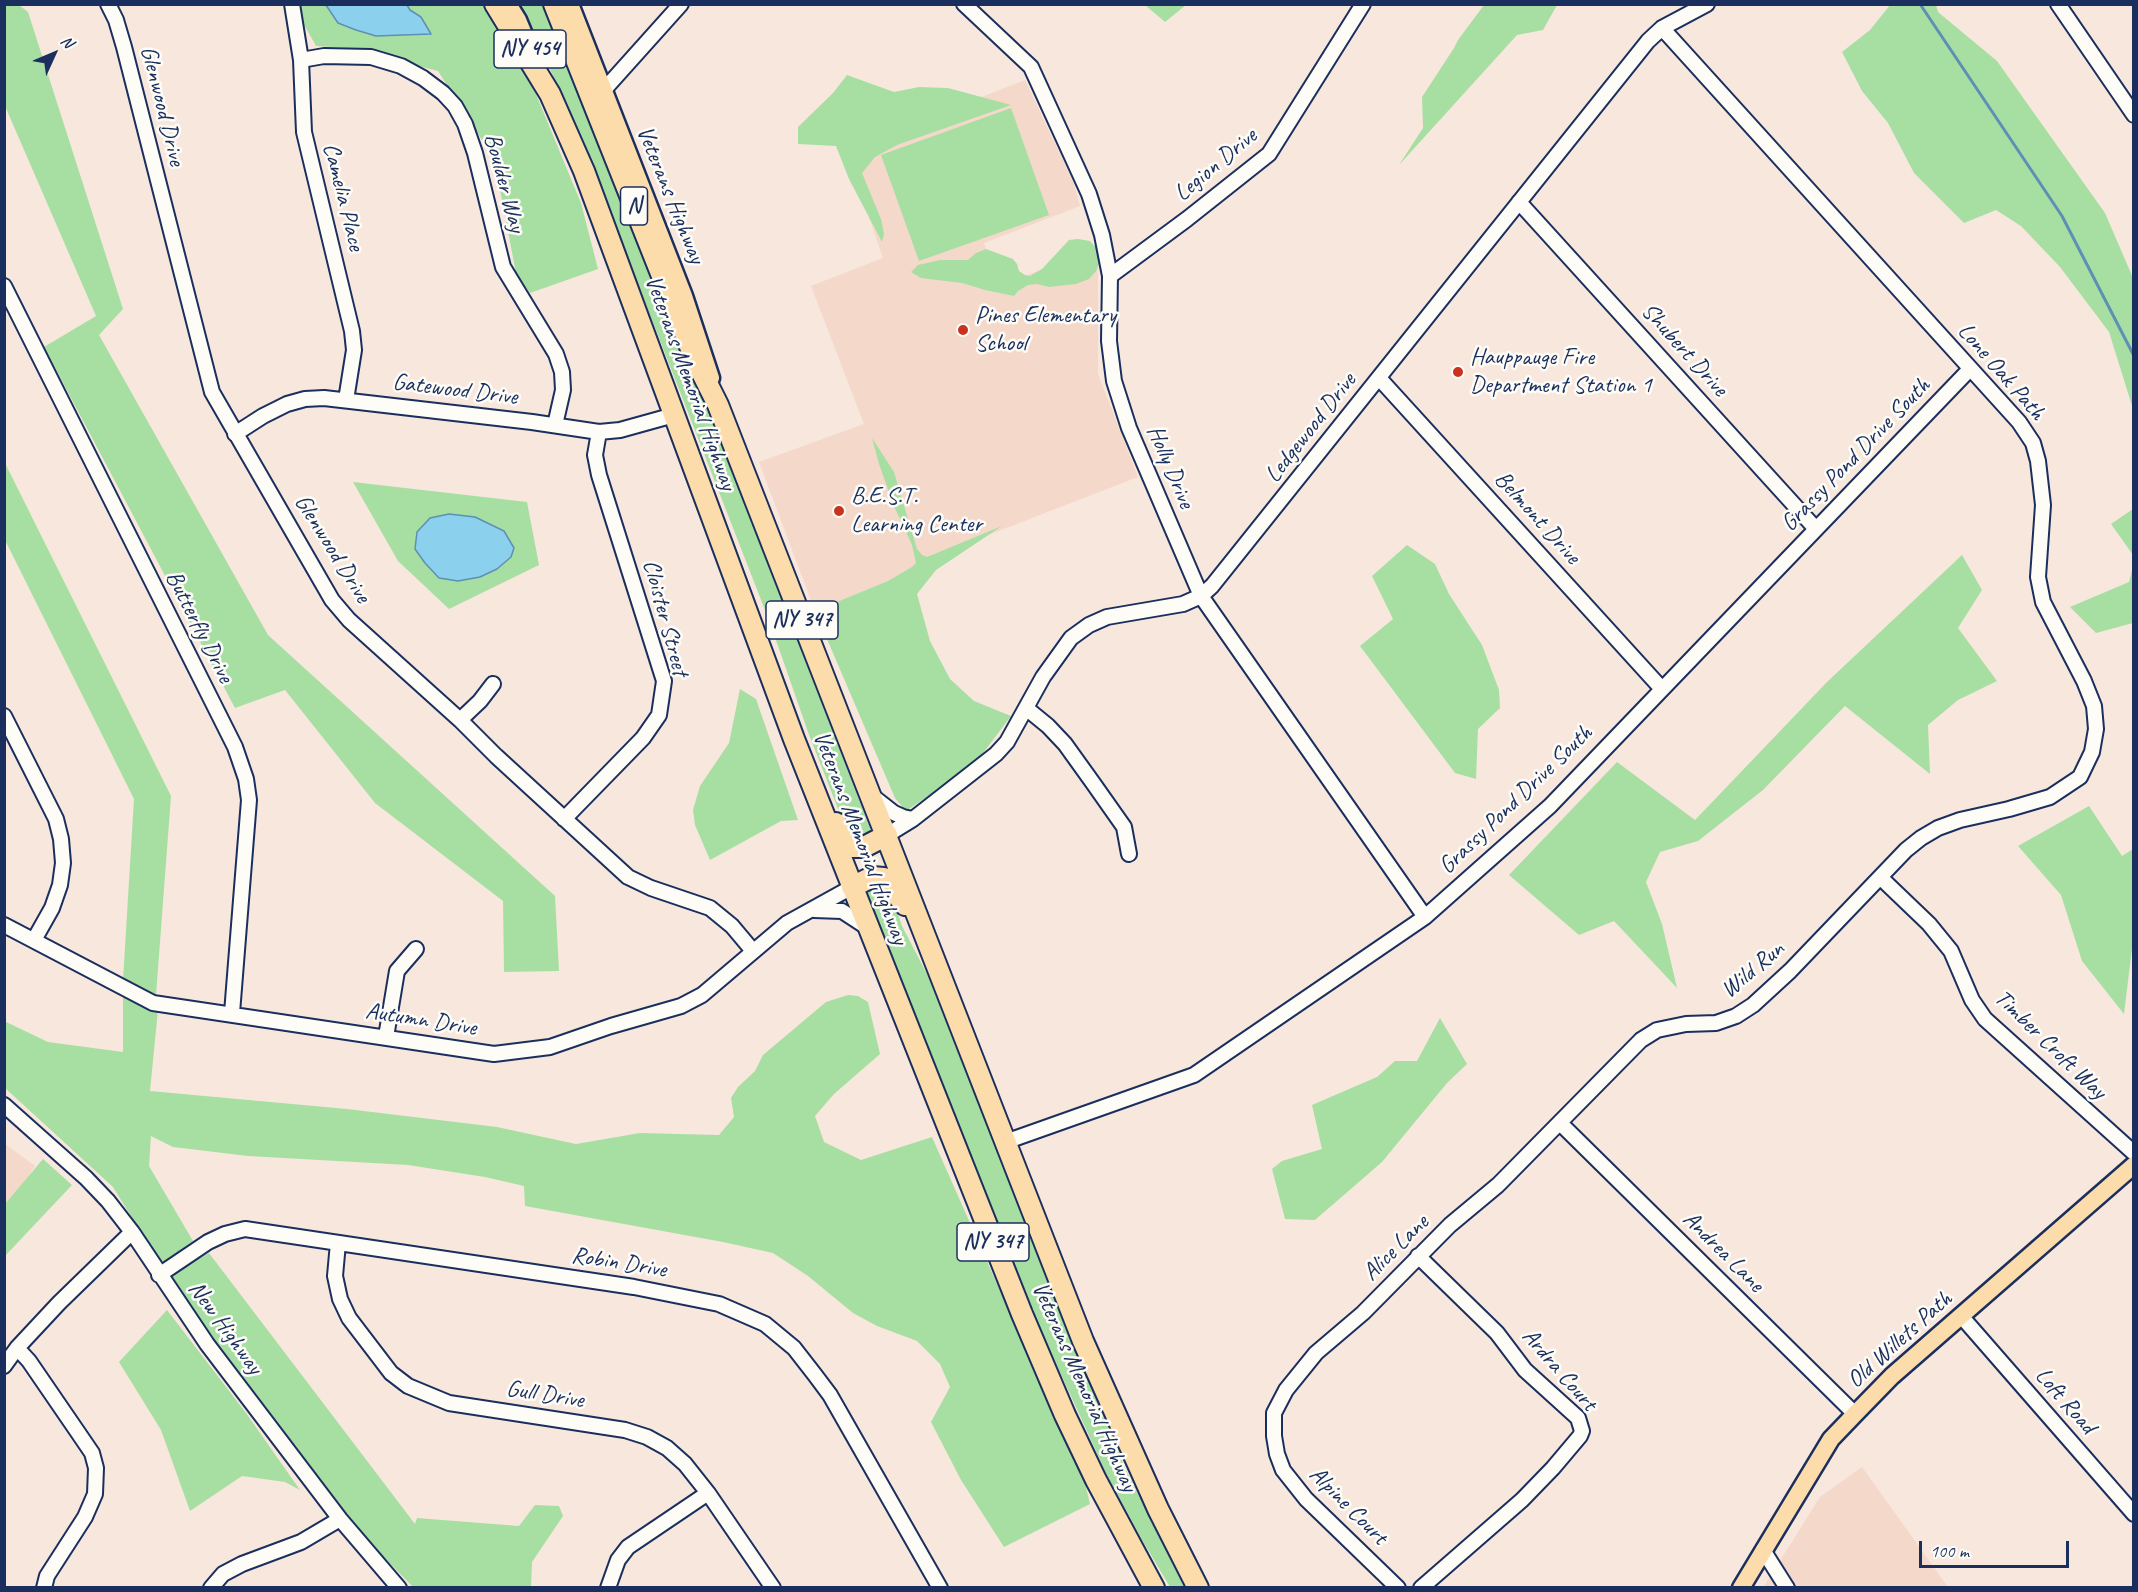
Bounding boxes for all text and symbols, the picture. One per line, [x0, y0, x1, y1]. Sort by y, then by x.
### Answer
north arrow [24, 24, 84, 84]
road number: NY 454 [494, 30, 566, 68]
text: N [56, 31, 78, 52]
street label: Glenwood Drive [133, 43, 191, 169]
street label: Veterans Highway [629, 122, 711, 268]
street label: Legion Drive [1169, 122, 1263, 208]
street label: Boulder Way [477, 130, 531, 236]
street label: Camelia Place [316, 140, 370, 254]
road number: N [620, 187, 648, 225]
street label: Veterans Memorial Highway [638, 272, 742, 494]
street label: Shubert Drive [1635, 297, 1733, 403]
place label: Pines Elementary School [975, 302, 1116, 358]
street label: Lone Oak Path [1951, 317, 2051, 427]
marker: Pines Elementary School [956, 323, 970, 337]
place label: Hauppauge Fire Department Station 1 [1470, 344, 1652, 400]
marker: Hauppauge Fire Department Station 1 [1451, 365, 1465, 379]
street label: Ledgewood Drive [1259, 367, 1363, 489]
street label: Gatewood Drive [391, 368, 519, 412]
street label: Grassy Pond Drive South [1775, 372, 1937, 538]
street label: Holly Drive [1140, 421, 1200, 513]
street label: Belmont Drive [1488, 465, 1586, 571]
place label: B.E.S.T. Learning Center [851, 483, 982, 539]
street label: Glenwood Drive [287, 490, 377, 608]
marker: B.E.S.T. Learning Center [832, 504, 846, 518]
street label: Cloister Street [636, 557, 694, 679]
street label: Butterfly Drive [159, 566, 239, 688]
road number: NY 347 [766, 601, 838, 639]
street label: Grassy Pond Drive South [1433, 719, 1599, 881]
street label: Veterans Memorial Highway [806, 727, 914, 949]
street label: Wild Run [1716, 935, 1790, 1005]
street label: Timber Croft Way [1988, 984, 2112, 1106]
street label: Autumn Drive [363, 997, 479, 1043]
street label: Andrea Lane [1676, 1205, 1770, 1299]
street label: Alice Lane [1357, 1209, 1435, 1287]
road number: NY 347 [957, 1223, 1029, 1261]
street label: Robin Drive [569, 1241, 669, 1285]
street label: New Highway [181, 1276, 269, 1380]
street label: Veterans Memorial Highway [1025, 1278, 1143, 1496]
street label: Old Willets Path [1841, 1285, 1959, 1395]
street label: Ardra Court [1515, 1323, 1603, 1417]
street label: Loft Road [2028, 1362, 2102, 1440]
street label: Gull Drive [504, 1375, 586, 1415]
street label: Alpine Court [1303, 1461, 1393, 1551]
scale bar [1922, 1529, 2072, 1567]
text: 100 m [1930, 1540, 1969, 1562]

